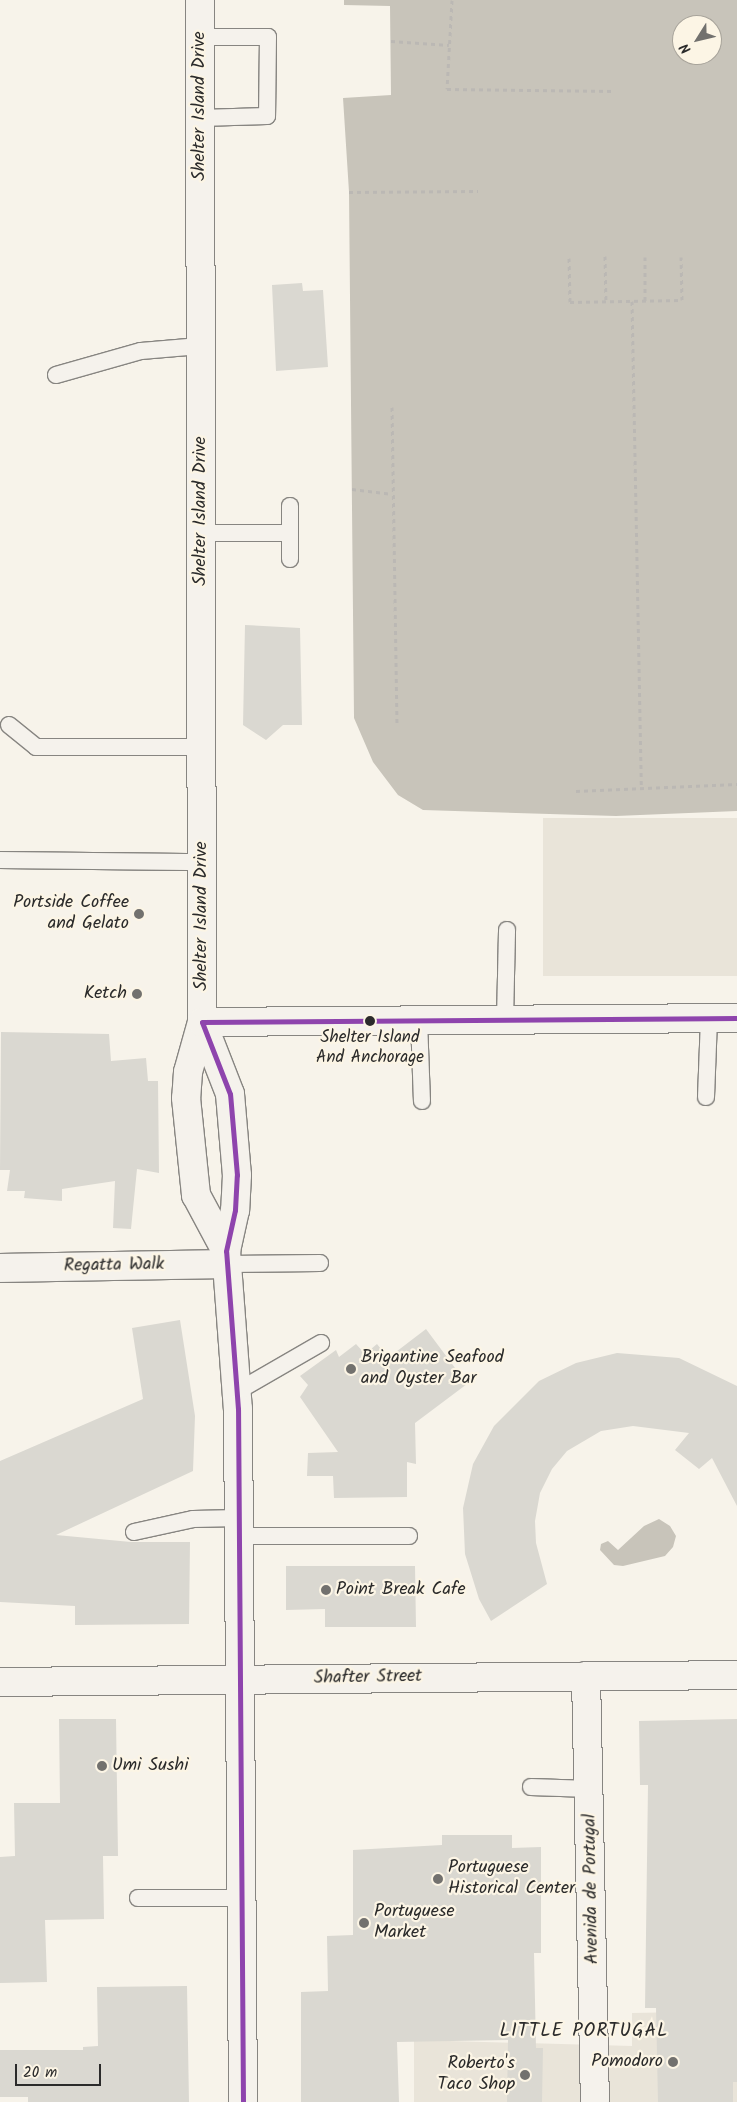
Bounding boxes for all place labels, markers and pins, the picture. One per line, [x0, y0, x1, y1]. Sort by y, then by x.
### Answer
place label: Portside Coffee and Gelato [13, 893, 129, 936]
marker: Portside Coffee and Gelato [133, 908, 145, 920]
place label: Ketch [84, 983, 127, 1005]
marker: Ketch [131, 988, 143, 1000]
marker: Shelter Island And Anchorage [365, 1016, 375, 1026]
place label: Shelter Island And Anchorage [316, 1028, 424, 1068]
place label: Brigantine Seafood and Oyster Bar [361, 1348, 504, 1390]
marker: Brigantine Seafood and Oyster Bar [345, 1363, 357, 1375]
place label: Point Break Cafe [336, 1579, 466, 1601]
marker: Point Break Cafe [320, 1584, 332, 1596]
place label: Umi Sushi [112, 1755, 188, 1777]
marker: Umi Sushi [96, 1760, 108, 1772]
place label: Portuguese Historical Center [448, 1858, 575, 1900]
marker: Portuguese Historical Center [432, 1873, 444, 1885]
place label: Portuguese Market [374, 1902, 455, 1945]
marker: Portuguese Market [358, 1917, 370, 1929]
place label: Pomodoro [591, 2051, 663, 2073]
place label: Roberto's Taco Shop [438, 2054, 515, 2096]
marker: Pomodoro [667, 2056, 679, 2068]
marker: Roberto's Taco Shop [519, 2069, 531, 2081]

